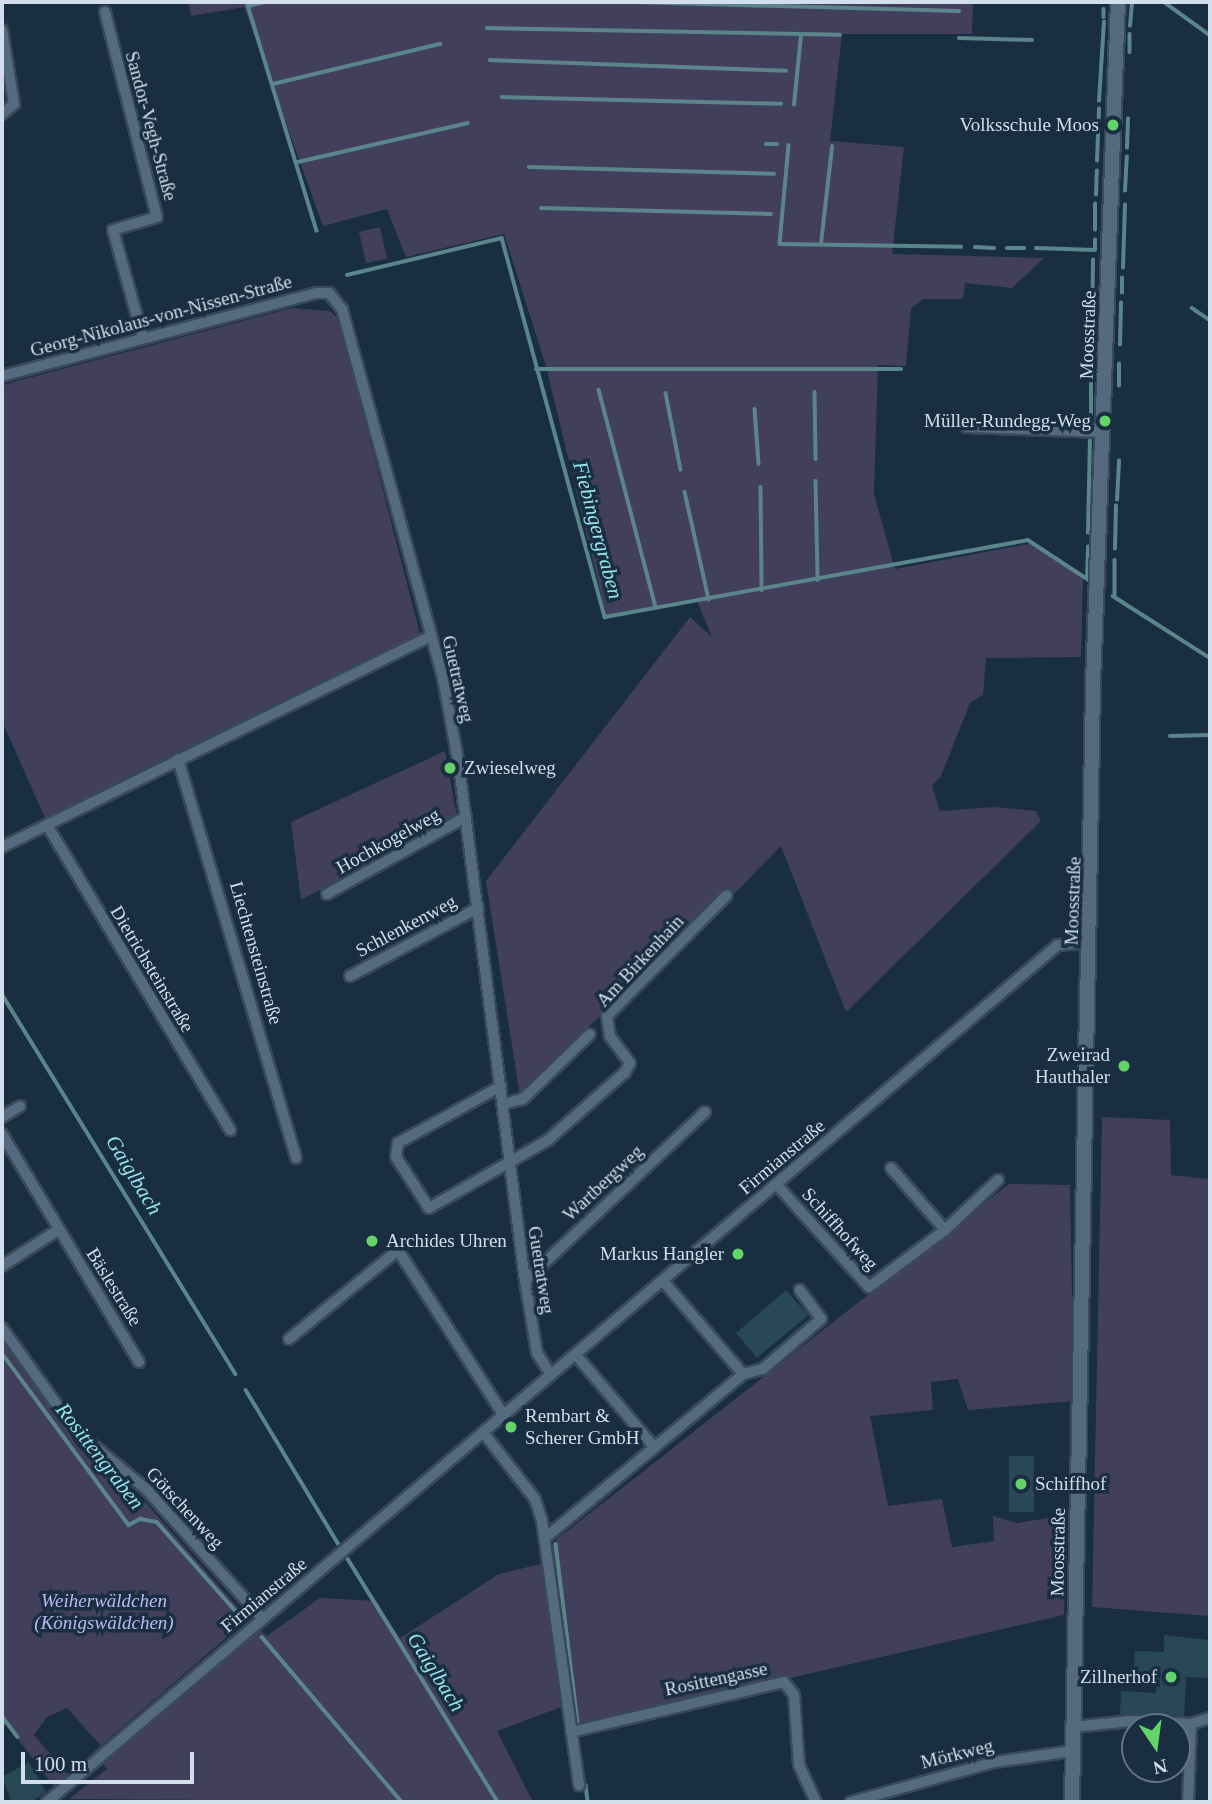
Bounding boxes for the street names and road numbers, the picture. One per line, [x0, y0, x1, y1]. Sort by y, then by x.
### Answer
street label: Sandor-Vegh-Straße [120, 49, 182, 203]
street label: Georg-Nikolaus-von-Nissen-Straße [28, 270, 294, 362]
street label: Moosstraße [1075, 290, 1101, 380]
street label: Guetratweg [437, 633, 479, 725]
street label: Hochkogelweg [332, 803, 444, 879]
street label: Moosstraße [1060, 856, 1086, 946]
street label: Liechtensteinstraße [225, 879, 287, 1027]
street label: Schlenkenweg [352, 890, 460, 962]
street label: Dietrichsteinstraße [105, 902, 199, 1036]
street label: Am Birkenhain [592, 910, 688, 1012]
street label: Firmianstraße [734, 1114, 830, 1200]
street label: Wartbergweg [558, 1140, 648, 1226]
street label: Schiffhofweg [797, 1183, 883, 1275]
street label: Guetratweg [523, 1224, 559, 1316]
street label: Bäslestraße [81, 1244, 147, 1330]
street label: Götschenweg [141, 1462, 229, 1554]
street label: Moosstraße [1046, 1507, 1070, 1597]
street label: Firmianstraße [216, 1552, 312, 1638]
street label: Rosittengasse [663, 1657, 769, 1701]
street label: Mörkweg [918, 1734, 996, 1774]

